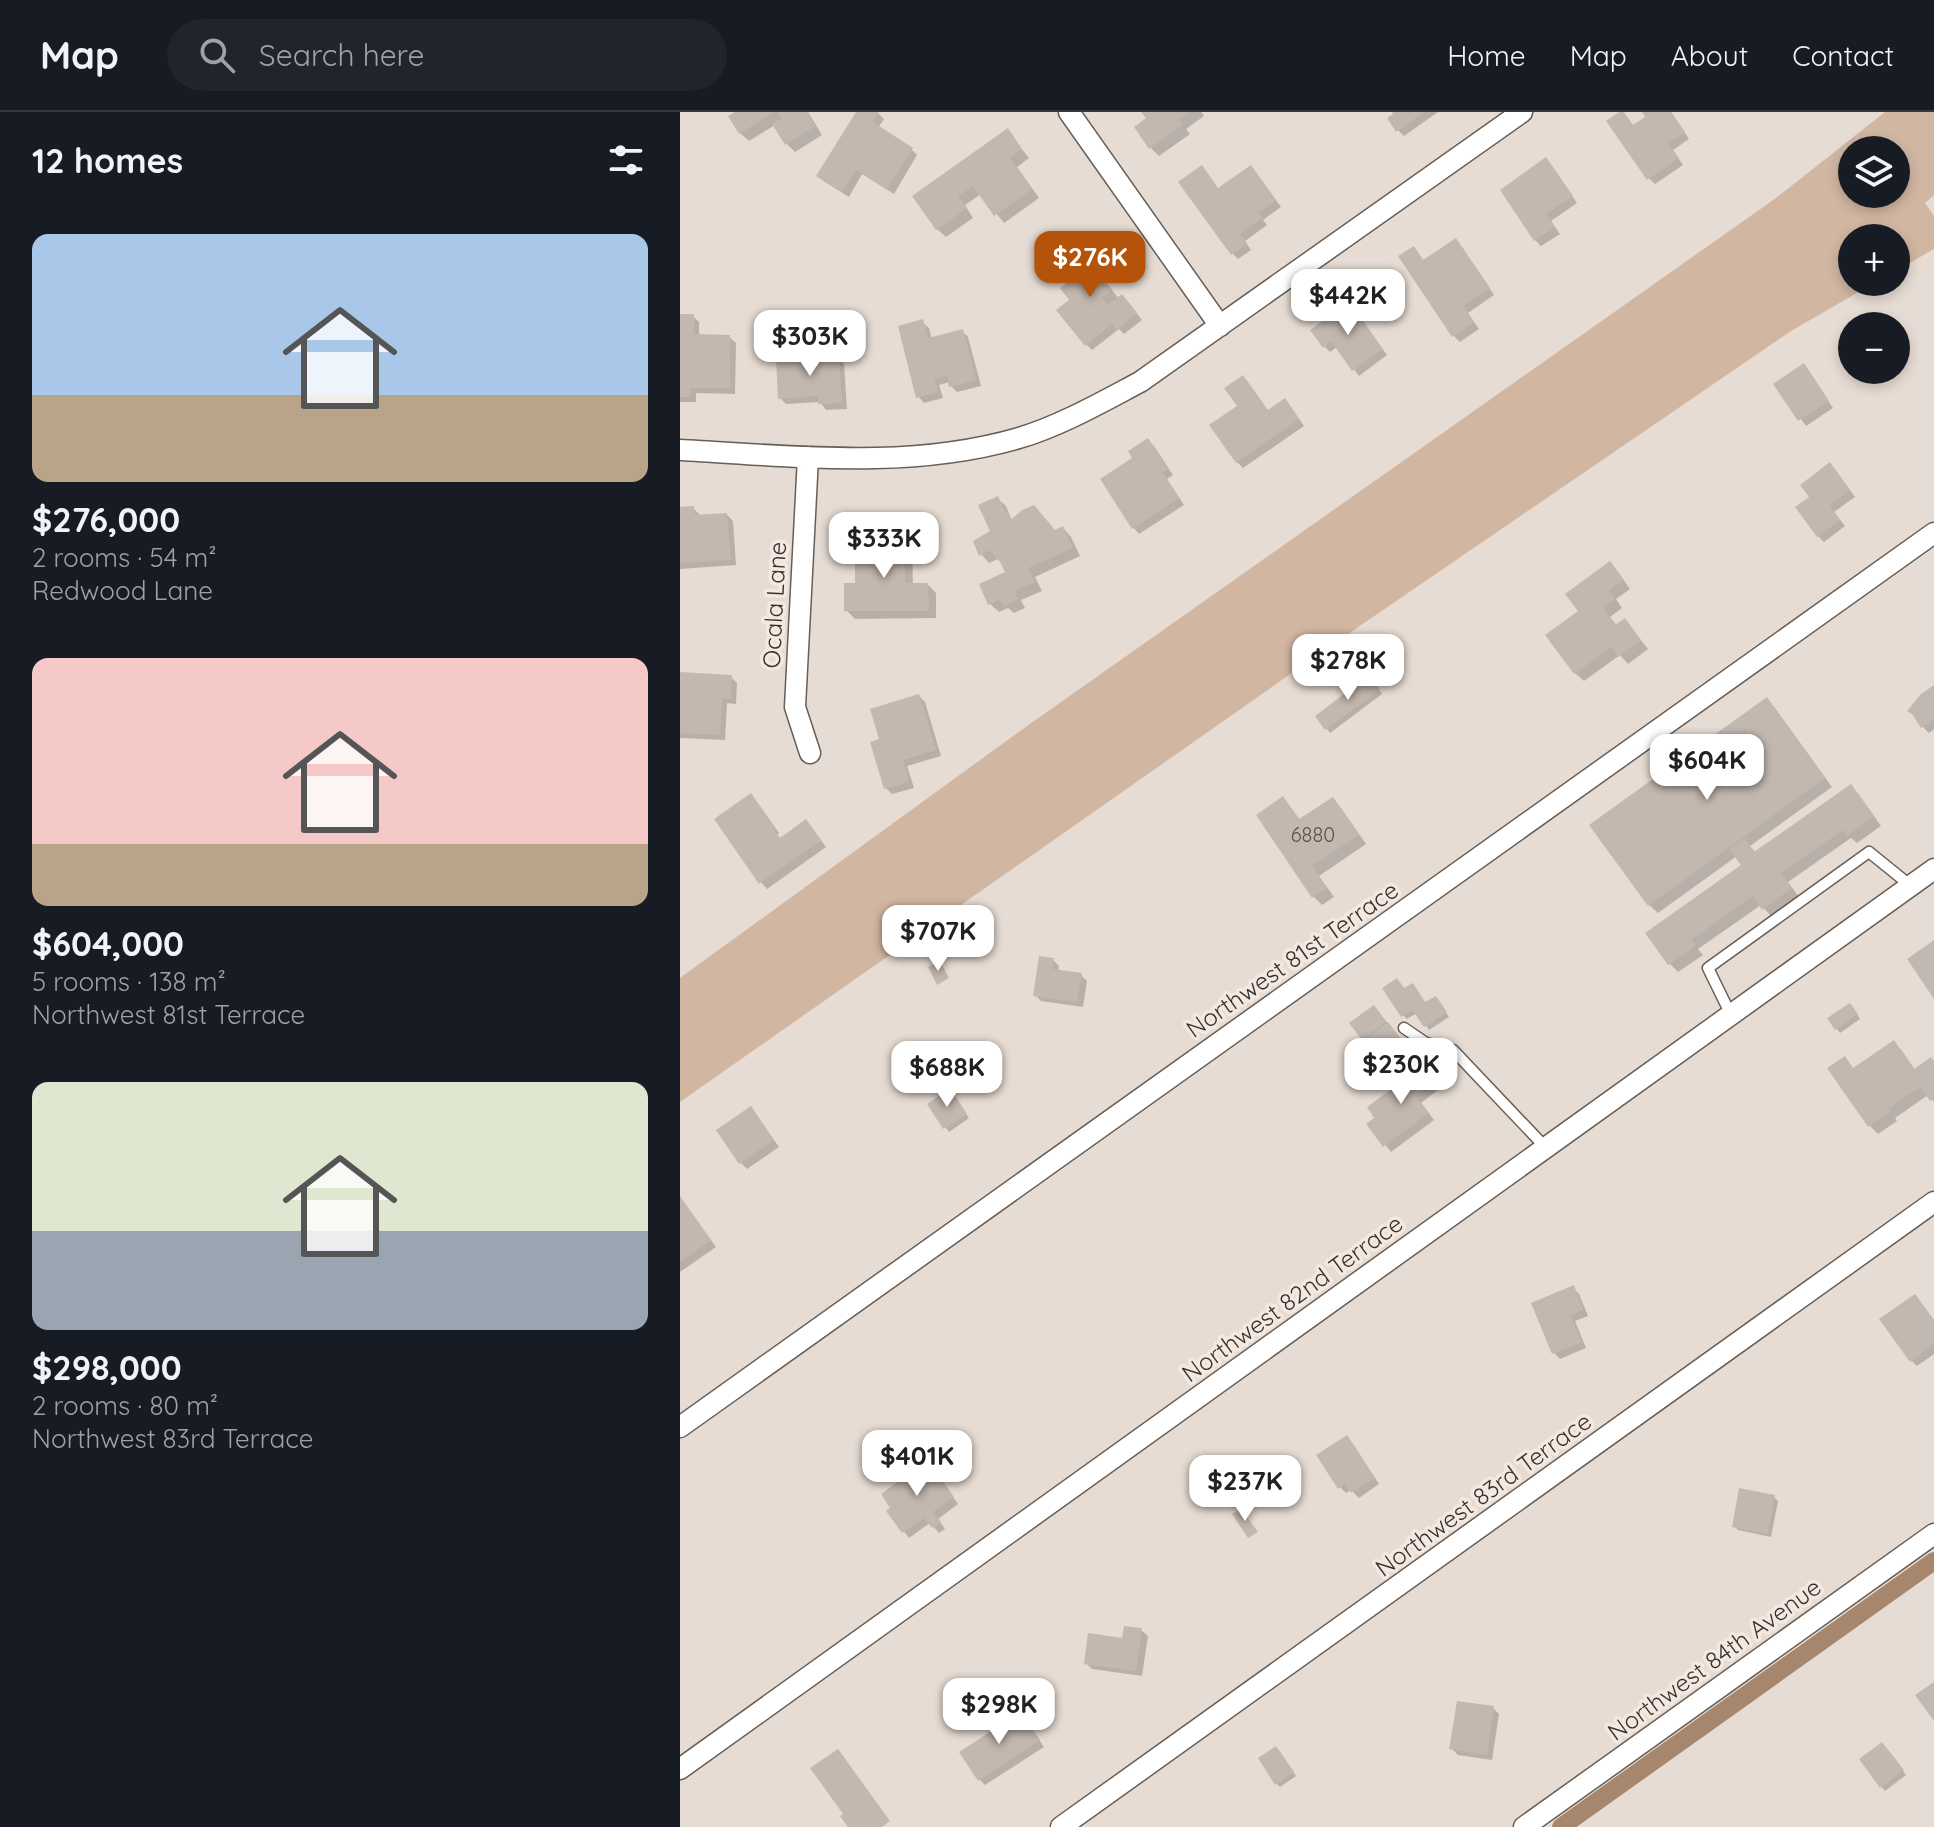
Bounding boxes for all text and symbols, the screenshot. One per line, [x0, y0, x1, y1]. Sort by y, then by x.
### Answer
search box [167, 19, 727, 91]
text: Map [40, 31, 119, 79]
icon: search [195, 33, 239, 77]
text: Search here [259, 36, 424, 74]
text: Home [1447, 38, 1526, 73]
text: Map [1570, 38, 1627, 73]
text: About [1671, 38, 1748, 73]
text: Contact [1792, 38, 1894, 73]
map controls [1838, 136, 1910, 384]
button: layers [1838, 136, 1910, 208]
icon: filters [604, 138, 648, 182]
text: 12 homes [32, 139, 183, 182]
button: + [1838, 224, 1910, 296]
pin: $276K [1034, 231, 1146, 299]
text: $276K [1052, 240, 1128, 273]
pin: $442K [1292, 269, 1404, 337]
text: $442K [1309, 278, 1387, 311]
icon: home [268, 286, 412, 430]
pin: $303K [754, 310, 866, 378]
button: − [1838, 312, 1910, 384]
text: $303K [772, 319, 848, 352]
text: $276,000 [32, 498, 180, 541]
pin: $333K [828, 512, 940, 580]
text: $333K [847, 521, 921, 554]
text: 2 rooms · 54 m² [32, 541, 216, 574]
street label: Ocala Lane [756, 541, 792, 669]
text: Redwood Lane [32, 574, 213, 607]
pin: $278K [1292, 634, 1404, 702]
text: $278K [1310, 643, 1386, 676]
icon: home [268, 710, 412, 854]
pin: $604K [1651, 734, 1763, 802]
text: $604K [1668, 743, 1746, 776]
house number: 6880 [1291, 822, 1335, 847]
street label: Northwest 81st Terrace [1180, 874, 1404, 1044]
pin: $707K [882, 905, 994, 973]
text: $707K [900, 914, 976, 947]
text: $604,000 [32, 922, 184, 965]
text: 5 rooms · 138 m² [32, 965, 226, 998]
text: Northwest 81st Terrace [32, 998, 305, 1031]
pin: $230K [1345, 1038, 1457, 1106]
pin: $688K [891, 1041, 1003, 1109]
text: $230K [1362, 1047, 1440, 1080]
text: $688K [909, 1050, 985, 1083]
icon: home [268, 1134, 412, 1278]
street label: Northwest 82nd Terrace [1176, 1208, 1408, 1388]
text: $298,000 [32, 1346, 182, 1389]
text: 2 rooms · 80 m² [32, 1389, 218, 1422]
street label: Northwest 83rd Terrace [1369, 1406, 1597, 1582]
text: Northwest 83rd Terrace [32, 1422, 313, 1455]
pin: $401K [861, 1430, 973, 1498]
text: $401K [880, 1439, 954, 1472]
pin: $237K [1189, 1455, 1301, 1523]
text: $237K [1207, 1464, 1283, 1497]
street label: Northwest 84th Avenue [1601, 1571, 1827, 1747]
pin: $298K [943, 1678, 1055, 1746]
text: $298K [961, 1687, 1037, 1720]

